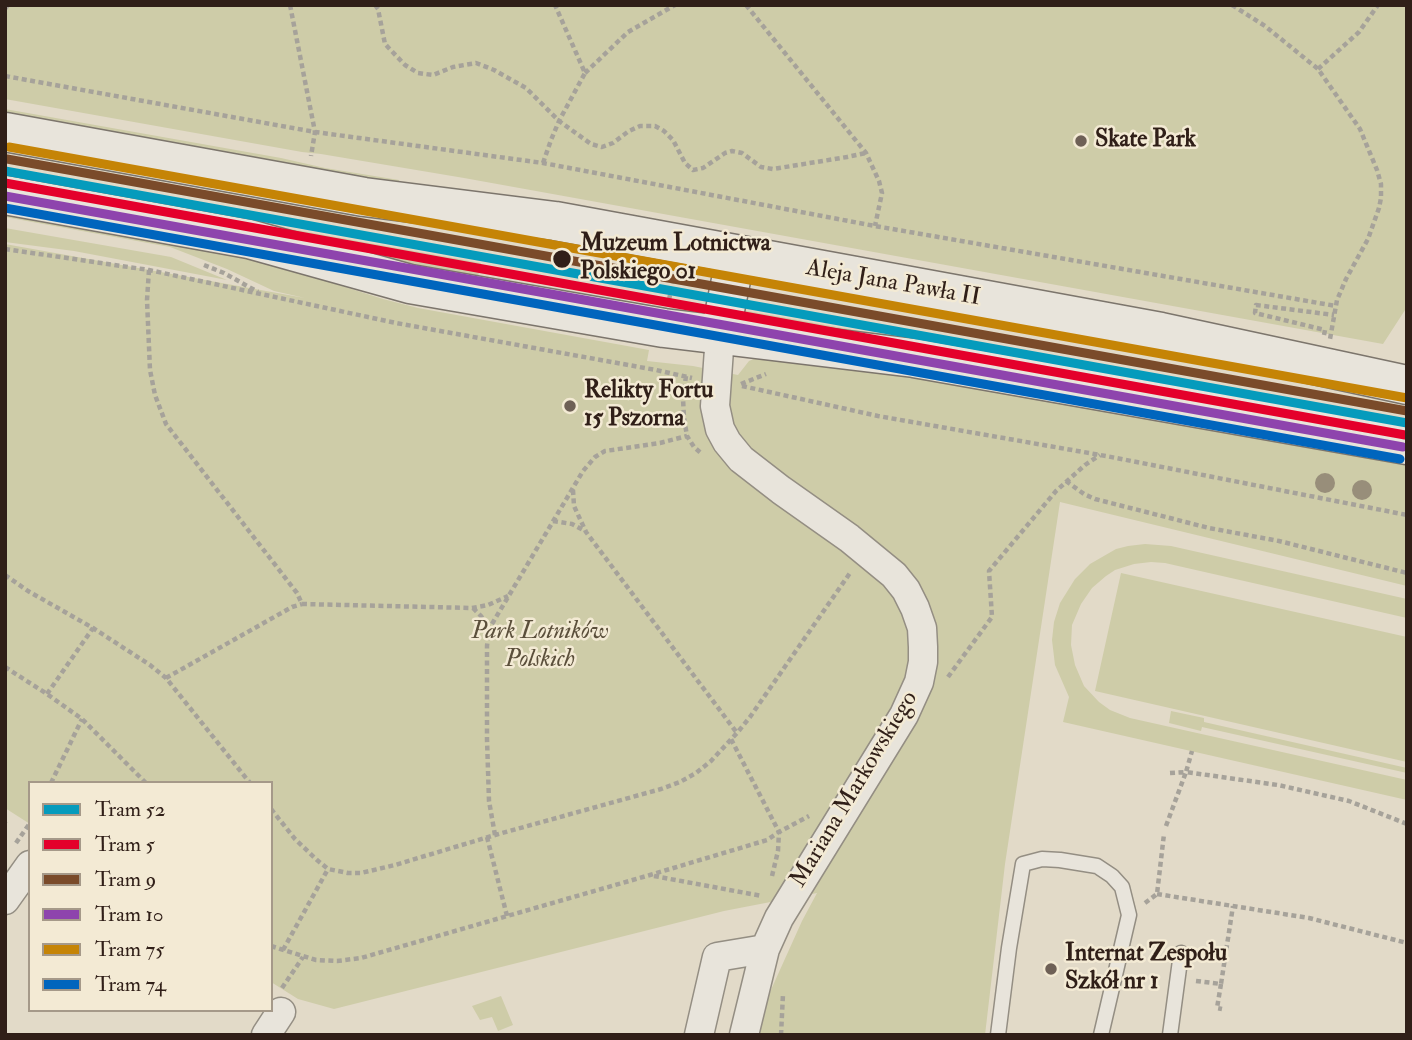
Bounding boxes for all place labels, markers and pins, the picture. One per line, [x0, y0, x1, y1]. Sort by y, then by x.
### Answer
place label: Skate Park [1095, 127, 1196, 155]
marker: Skate Park [1073, 133, 1089, 149]
place label: Muzeum Lotnictwa Polskiego 01 [580, 231, 771, 287]
marker: Muzeum Lotnictwa Polskiego 01 [551, 248, 573, 270]
place label: Relikty Fortu 15 Pszorna [584, 378, 713, 434]
marker: Relikty Fortu 15 Pszorna [562, 398, 578, 414]
place label: Internat Zespołu Szkół nr 1 [1065, 941, 1227, 997]
marker: Internat Zespołu Szkół nr 1 [1043, 961, 1059, 977]

